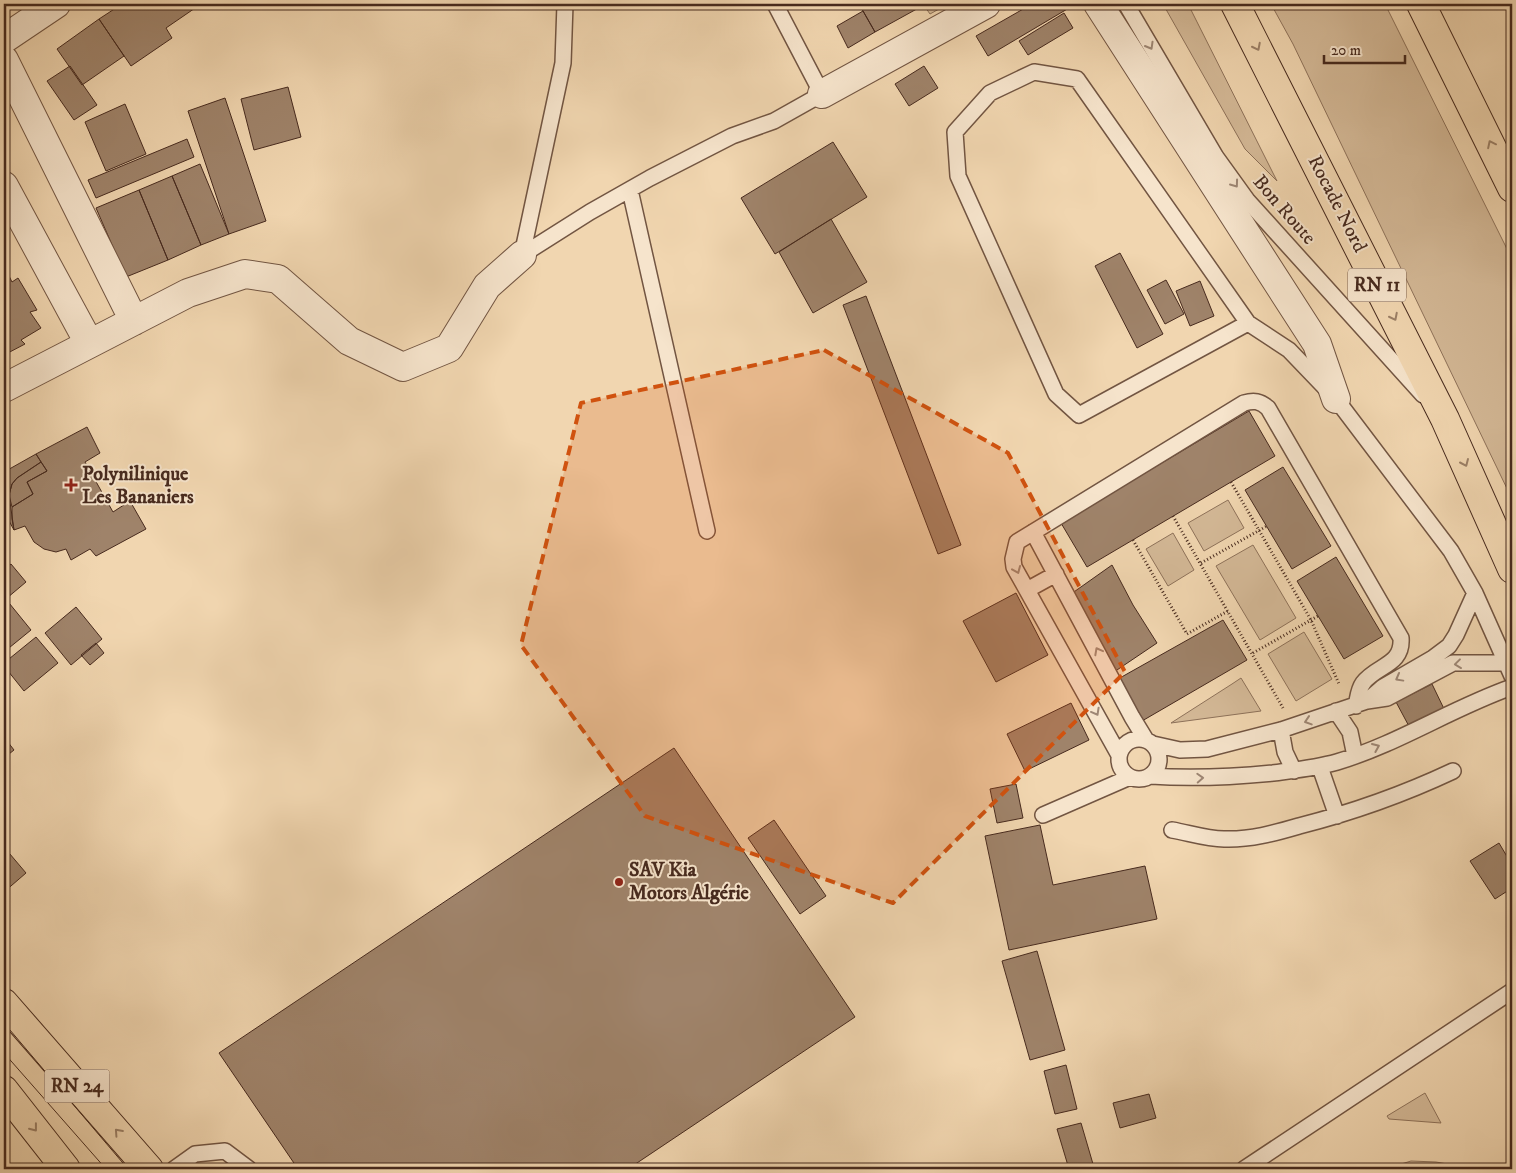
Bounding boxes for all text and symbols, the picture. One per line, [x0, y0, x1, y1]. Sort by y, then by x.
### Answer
scale bar [1324, 32, 1405, 64]
one-way arrow [1144, 41, 1154, 50]
text: 20 m [1331, 41, 1361, 60]
one-way arrow [1251, 42, 1262, 51]
one-way arrow [1487, 140, 1497, 149]
street label: Rocade Nord [1302, 151, 1372, 257]
street label: Bon Route [1247, 170, 1321, 250]
one-way arrow [1230, 178, 1238, 187]
road number: RN 11 [1348, 268, 1406, 302]
one-way arrow [1388, 312, 1398, 321]
one-way arrow [1459, 458, 1470, 467]
place label: Polynilinique Les Bananiers [82, 462, 194, 510]
marker: Polynilinique Les Bananiers [64, 478, 78, 492]
one-way arrow [1010, 565, 1021, 574]
one-way arrow [1094, 648, 1104, 657]
one-way arrow [1454, 658, 1462, 669]
one-way arrow [1395, 671, 1404, 681]
one-way arrow [1089, 707, 1099, 716]
one-way arrow [1304, 715, 1312, 725]
one-way arrow [1371, 743, 1380, 754]
one-way arrow [1196, 772, 1204, 783]
place label: SAV Kia Motors Algérie [629, 858, 750, 906]
marker: SAV Kia Motors Algérie [613, 876, 625, 888]
road number: RN 24 [44, 1070, 110, 1102]
one-way arrow [28, 1122, 36, 1131]
one-way arrow [115, 1129, 124, 1138]

